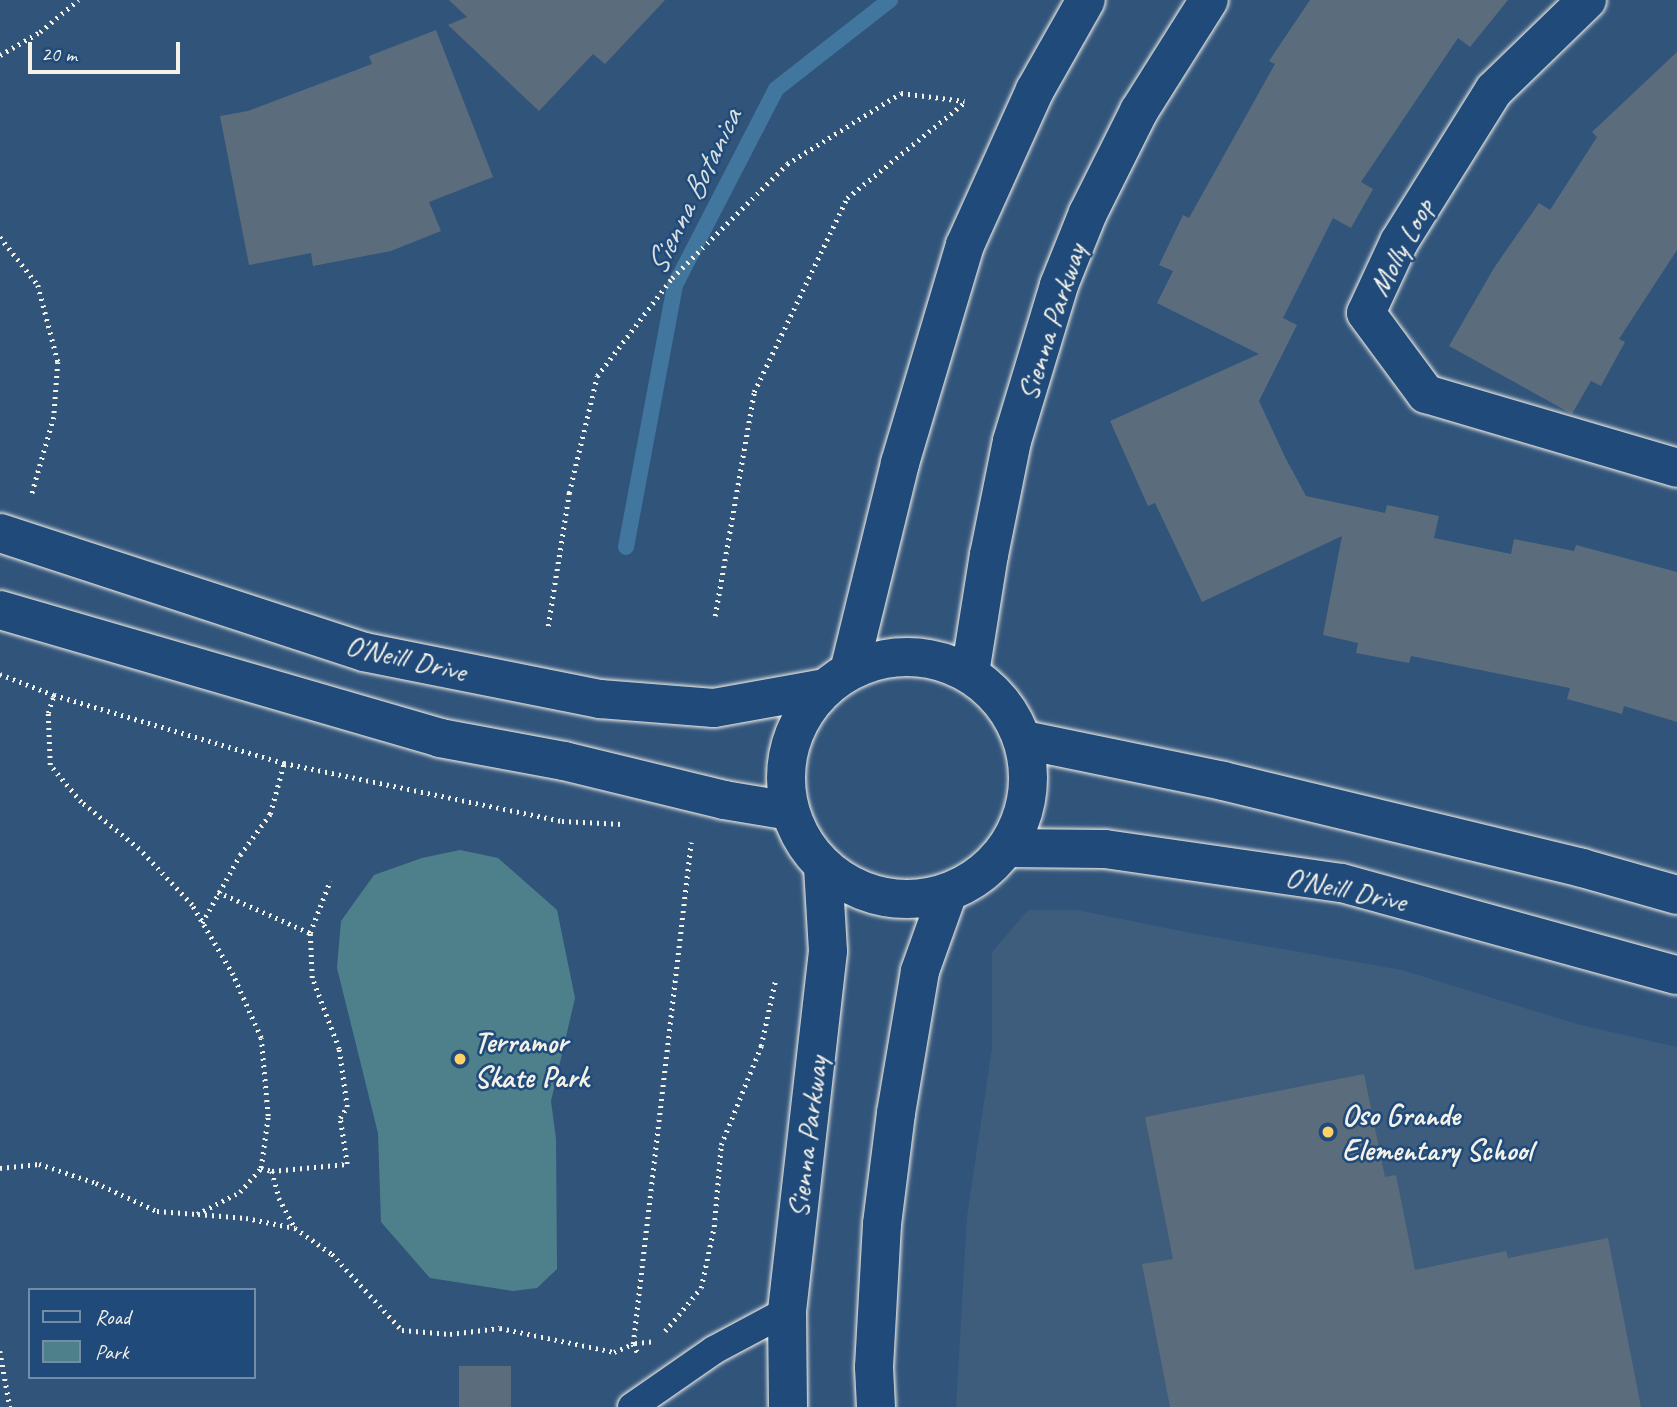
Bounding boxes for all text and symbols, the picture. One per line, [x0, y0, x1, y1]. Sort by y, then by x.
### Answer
scale bar [32, 28, 184, 72]
text: 20 m [41, 41, 77, 67]
water label: Sienna Botanica [637, 103, 751, 281]
street label: Molly Loop [1360, 192, 1442, 302]
street label: Sienna Parkway [1009, 239, 1093, 405]
street label: O'Neill Drive [342, 627, 470, 689]
street label: O'Neill Drive [1282, 859, 1410, 919]
place label: Terramor Skate Park [474, 1024, 589, 1094]
marker: Terramor Skate Park [452, 1051, 468, 1067]
street label: Sienna Parkway [779, 1054, 835, 1220]
place label: Oso Grande Elementary School [1342, 1097, 1532, 1168]
marker: Oso Grande Elementary School [1320, 1124, 1336, 1140]
legend [28, 1288, 256, 1379]
text: Road [95, 1304, 130, 1330]
text: Park [95, 1339, 128, 1365]

